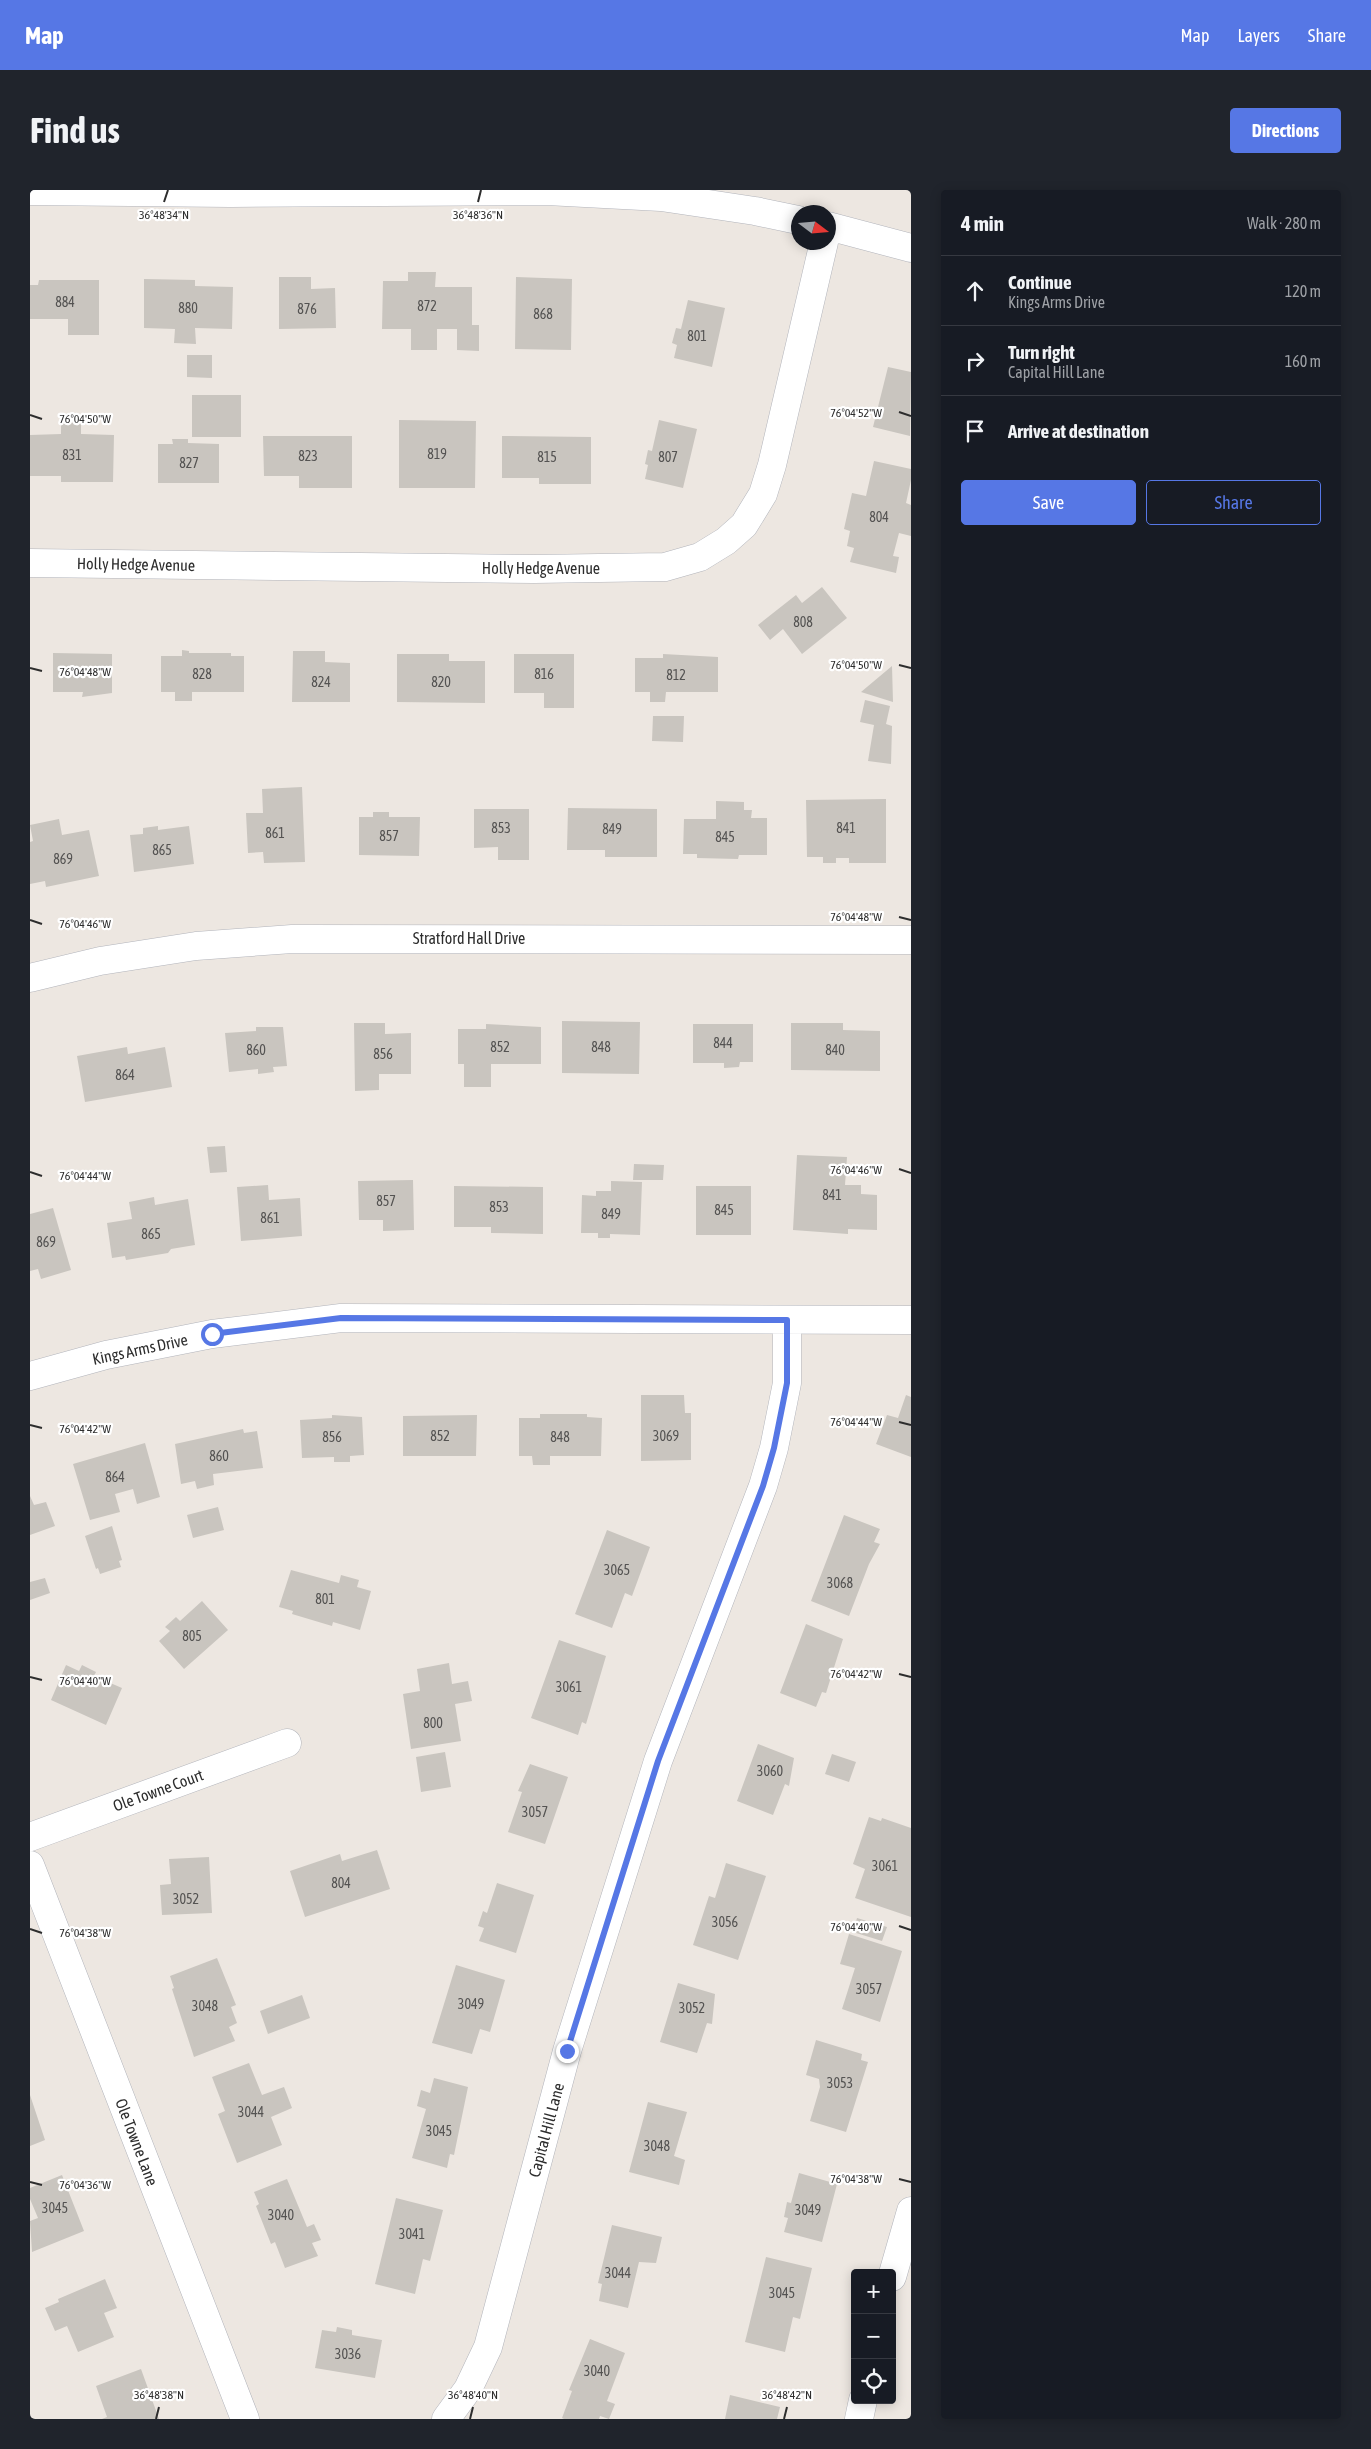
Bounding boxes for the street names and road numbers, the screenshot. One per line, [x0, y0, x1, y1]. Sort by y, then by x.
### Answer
street label: Holly Hedge Avenue [77, 554, 195, 575]
street label: Holly Hedge Avenue [482, 559, 600, 578]
street label: Stratford Hall Drive [413, 929, 525, 947]
street label: Kings Arms Drive [91, 1330, 190, 1369]
street label: Ole Towne Court [110, 1765, 206, 1815]
street label: Capital Hill Lane [525, 2081, 568, 2179]
street label: Ole Towne Lane [112, 2096, 162, 2188]

